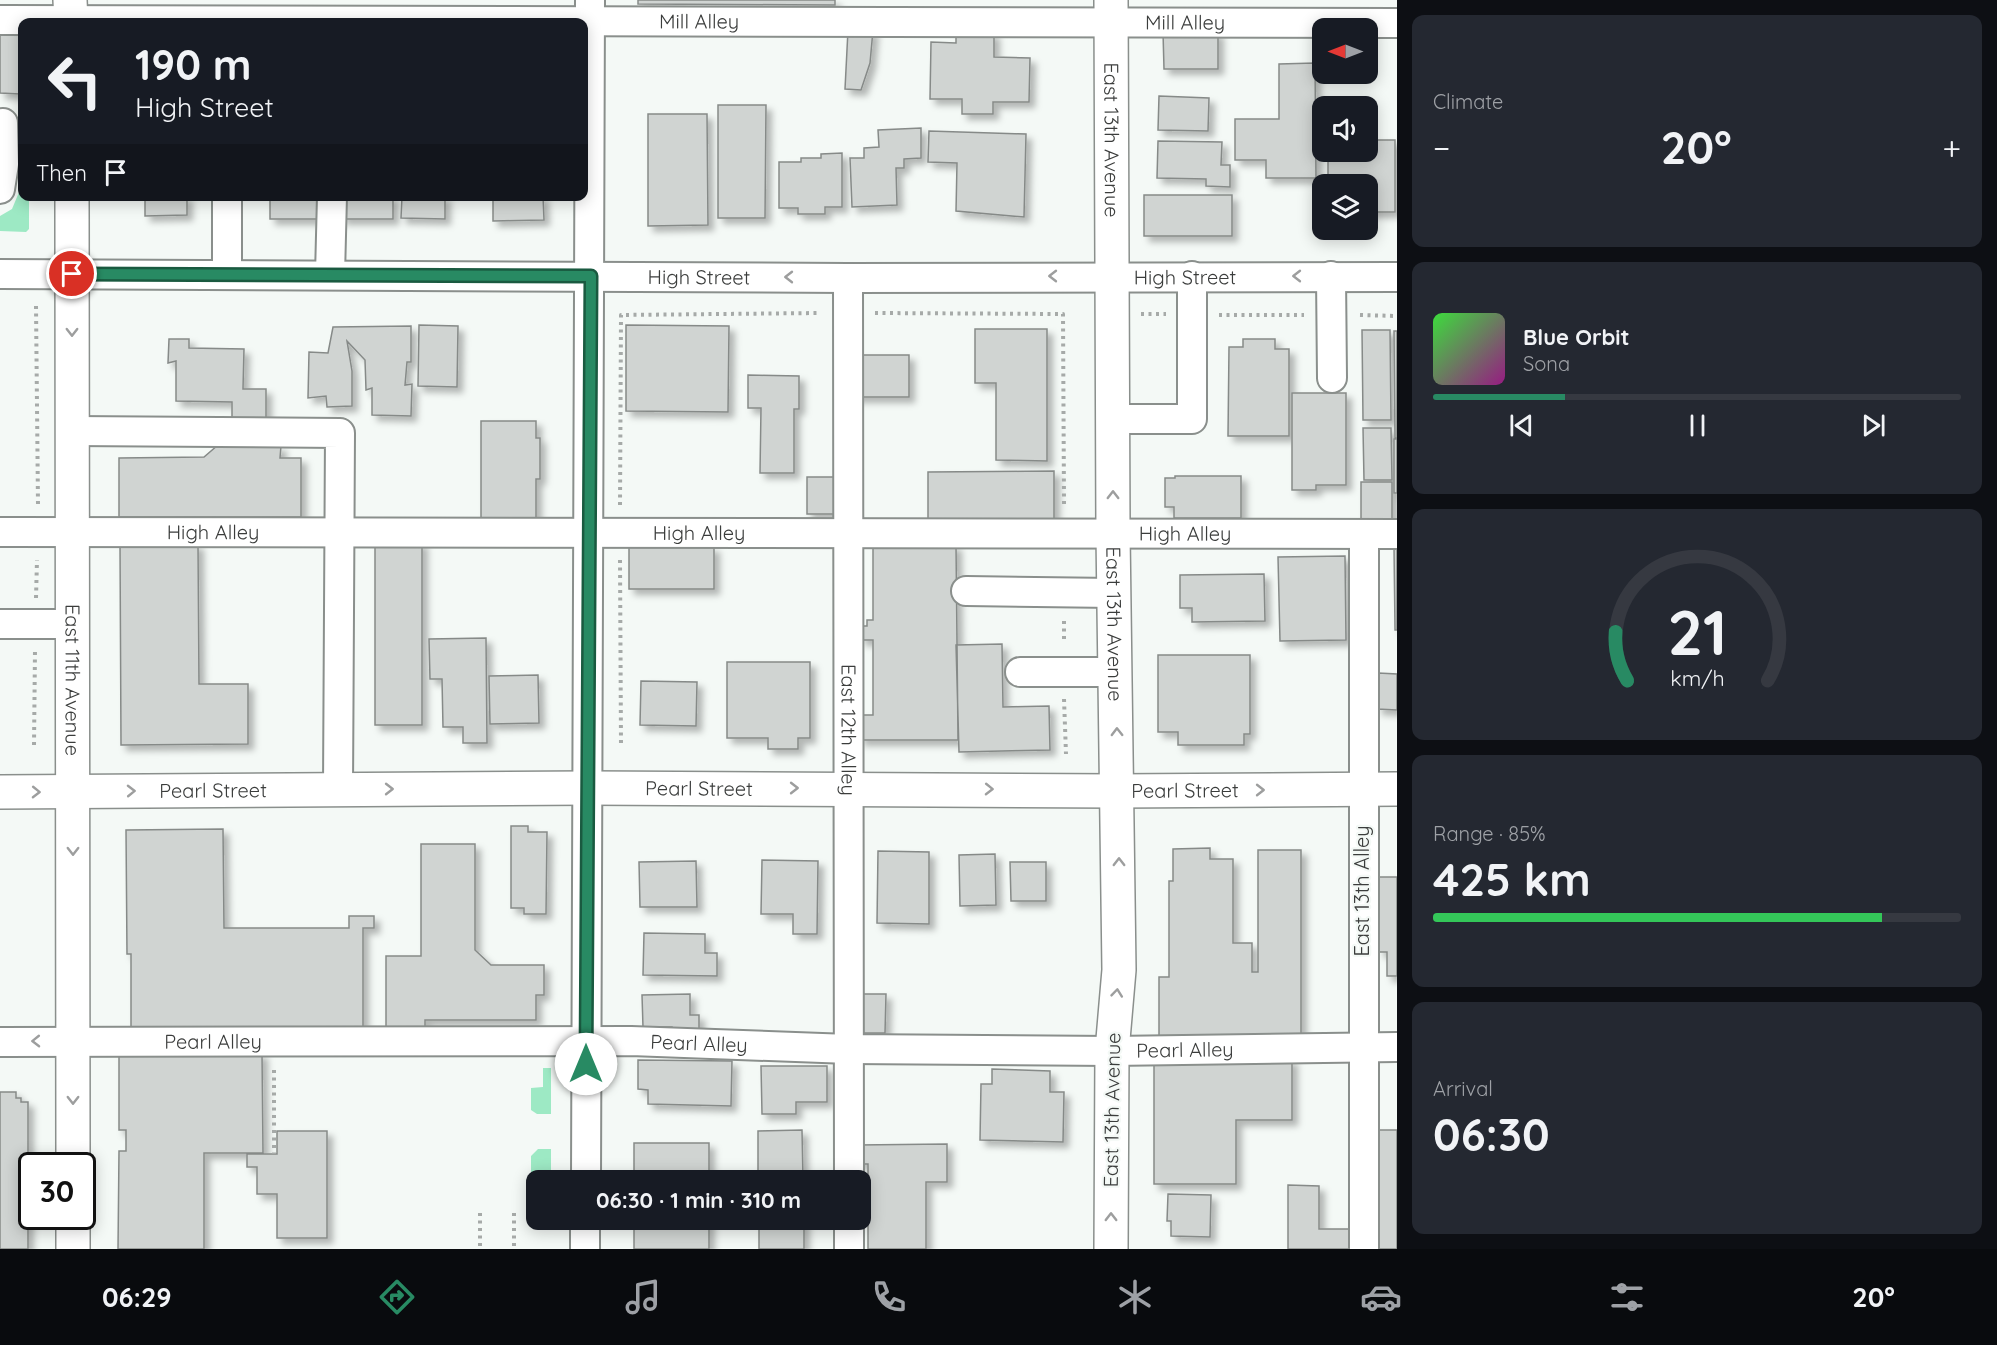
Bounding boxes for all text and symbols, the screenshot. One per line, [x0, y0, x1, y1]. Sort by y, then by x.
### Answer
street label: Mill Alley [659, 8, 739, 34]
street label: Mill Alley [1145, 9, 1225, 35]
north arrow [1312, 18, 1378, 84]
map controls [1312, 18, 1378, 240]
text: 190 m [135, 38, 251, 91]
icon: left [36, 42, 114, 120]
street label: East 13th Avenue [1099, 62, 1125, 218]
text: Climate [1433, 89, 1503, 114]
text: High Street [135, 90, 274, 124]
button: sound [1312, 96, 1378, 162]
text: 20° [1661, 119, 1732, 175]
text: − [1433, 127, 1450, 168]
text: + [1942, 127, 1961, 168]
icon: arrive [99, 156, 132, 189]
text: Then [36, 159, 87, 187]
button: layers [1312, 174, 1378, 240]
pin [46, 248, 97, 299]
icon: arrive [55, 257, 88, 290]
street label: High Street [648, 264, 751, 290]
street label: High Street [1134, 264, 1237, 289]
one-way arrow [1048, 270, 1057, 282]
one-way arrow [1292, 270, 1301, 282]
one-way arrow [785, 271, 794, 283]
text: Blue Orbit [1523, 323, 1629, 351]
one-way arrow [66, 328, 78, 337]
text: Sona [1523, 351, 1570, 376]
icon: previous [1505, 409, 1538, 442]
icon: pause [1681, 409, 1714, 442]
icon: next [1857, 409, 1890, 442]
one-way arrow [1107, 491, 1119, 500]
street label: High Alley [167, 519, 259, 544]
street label: High Alley [653, 520, 745, 545]
street label: High Alley [1139, 521, 1231, 546]
street label: East 13th Avenue [1101, 546, 1128, 702]
text: 21 [1667, 594, 1727, 672]
street label: East 11th Avenue [60, 604, 86, 756]
street label: East 12th Alley [836, 664, 862, 796]
text: km/h [1670, 666, 1724, 692]
one-way arrow [1111, 728, 1123, 737]
street label: Pearl Street [645, 775, 753, 801]
street label: Pearl Street [159, 777, 267, 803]
street label: Pearl Street [1131, 777, 1239, 803]
one-way arrow [789, 782, 798, 794]
one-way arrow [384, 783, 393, 795]
one-way arrow [984, 783, 993, 796]
one-way arrow [1255, 784, 1264, 796]
one-way arrow [126, 785, 135, 797]
one-way arrow [32, 786, 41, 798]
text: Range · 85% [1433, 821, 1546, 846]
street label: East 13th Alley [1349, 825, 1374, 957]
one-way arrow [67, 846, 79, 855]
text: 425 km [1433, 851, 1591, 907]
one-way arrow [1113, 857, 1125, 866]
one-way arrow [1110, 989, 1123, 998]
street label: Pearl Alley [164, 1029, 262, 1054]
street label: Pearl Alley [650, 1029, 748, 1057]
position arrow [554, 1032, 618, 1096]
street label: East 13th Avenue [1098, 1032, 1125, 1188]
one-way arrow [32, 1035, 41, 1048]
street label: Pearl Alley [1136, 1036, 1234, 1063]
text: Arrival [1433, 1076, 1493, 1101]
one-way arrow [67, 1095, 79, 1104]
text: 06:30 [1433, 1106, 1550, 1162]
speed limit sign: 30 [18, 1152, 96, 1230]
text: 06:30 · 1 min · 310 m [596, 1186, 801, 1214]
one-way arrow [1105, 1212, 1117, 1221]
icon: directions [376, 1276, 418, 1318]
icon: music [622, 1276, 664, 1318]
icon: phone [868, 1276, 910, 1318]
icon: climate [1114, 1276, 1156, 1318]
icon: car [1360, 1276, 1402, 1318]
icon: filters [1606, 1276, 1648, 1318]
text: 06:29 [102, 1280, 172, 1314]
text: 20° [1852, 1280, 1895, 1314]

